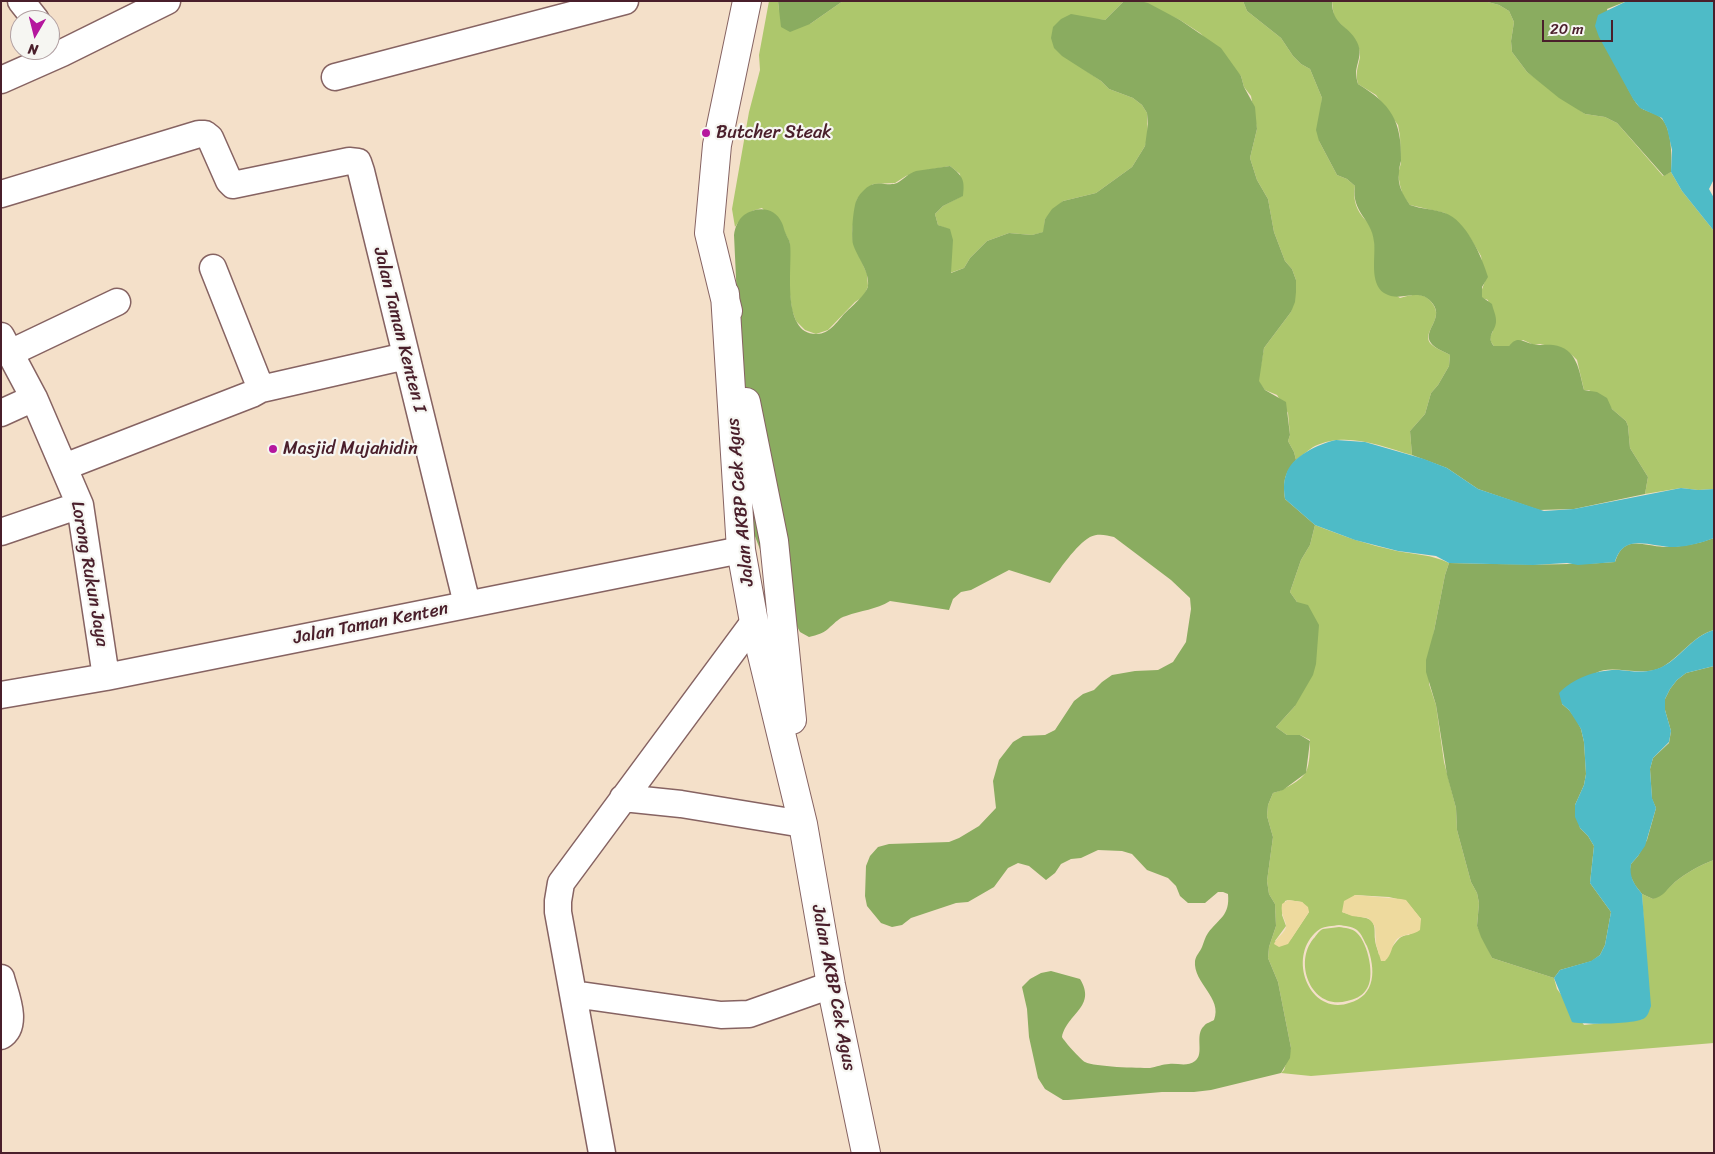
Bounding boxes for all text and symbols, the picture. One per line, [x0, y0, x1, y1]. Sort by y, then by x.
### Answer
north arrow [10, 10, 60, 60]
scale bar [1545, 10, 1616, 42]
text: 20 m [1550, 16, 1584, 42]
text: N [26, 36, 40, 62]
place label: Butcher Steak [716, 122, 832, 144]
marker: Butcher Steak [700, 127, 712, 139]
street label: Jalan Taman Kenten I [368, 245, 430, 415]
street label: Jalan AKBP Cek Agus [723, 417, 759, 587]
place label: Masjid Mujahidin [283, 438, 418, 460]
marker: Masjid Mujahidin [267, 443, 279, 455]
street label: Lorong Rukun Jaya [66, 500, 112, 648]
street label: Jalan Taman Kenten [292, 598, 450, 650]
street label: Jalan AKBP Cek Agus [806, 903, 860, 1073]

